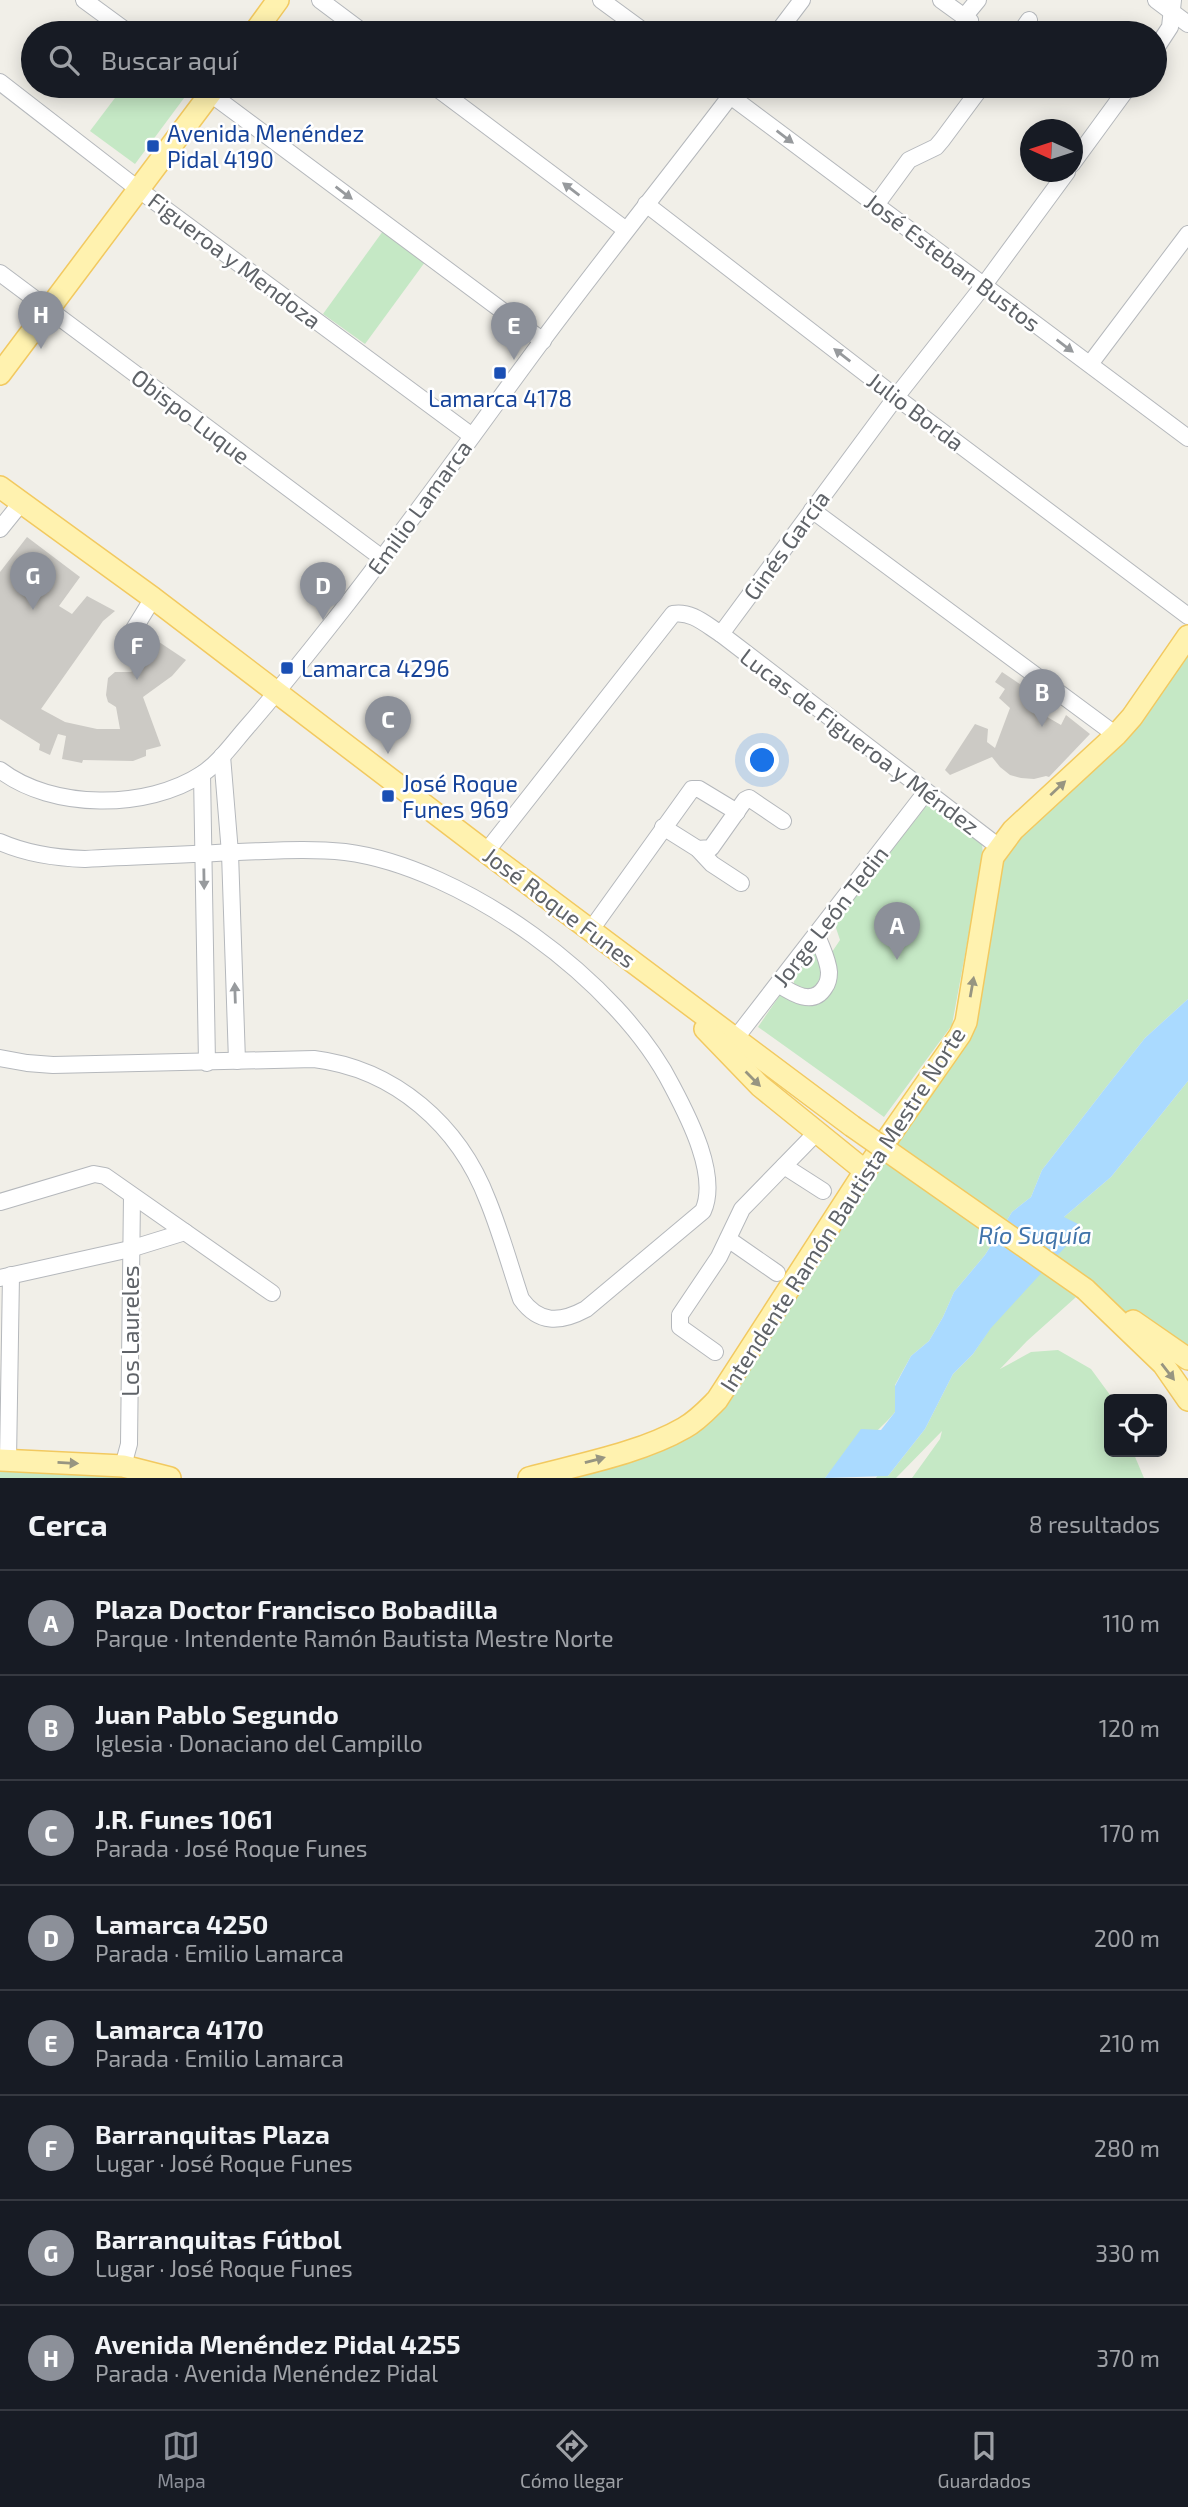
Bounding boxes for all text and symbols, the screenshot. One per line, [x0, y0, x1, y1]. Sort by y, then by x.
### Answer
search box [21, 21, 1167, 98]
icon: search [45, 41, 83, 79]
text: Buscar aquí [101, 44, 238, 75]
place label: Avenida Menéndez Pidal 4190 [167, 119, 364, 173]
north arrow [1020, 119, 1083, 182]
one-way arrow [776, 129, 794, 143]
marker: Avenida Menéndez Pidal 4190 [145, 138, 161, 154]
one-way arrow [562, 183, 580, 197]
street label: Figueroa y Mendoza [143, 186, 327, 334]
one-way arrow [335, 186, 353, 200]
street label: José Esteban Bustos [860, 187, 1046, 337]
pin: H [18, 291, 64, 349]
pin: E [491, 302, 537, 360]
one-way arrow [1056, 339, 1075, 353]
one-way arrow [833, 348, 851, 362]
street label: Obispo Luque [126, 362, 256, 470]
marker: Lamarca 4178 [492, 365, 508, 381]
street label: Julio Borda [862, 366, 970, 456]
place label: Lamarca 4178 [428, 384, 572, 412]
street label: Emilio Lamarca [361, 434, 477, 580]
street label: Ginés García [737, 485, 835, 605]
pin: G [10, 552, 56, 610]
pin: D [300, 562, 346, 620]
pin: F [114, 622, 160, 680]
street label: Lucas de Figueroa y Méndez [735, 642, 985, 840]
place label: Lamarca 4296 [301, 654, 450, 682]
marker: Lamarca 4296 [279, 660, 295, 676]
pin: B [1019, 669, 1065, 727]
pin: C [365, 696, 411, 754]
your location [745, 743, 779, 777]
place label: José Roque Funes 969 [402, 769, 518, 823]
one-way arrow [1049, 780, 1067, 796]
marker: José Roque Funes 969 [380, 788, 396, 804]
street label: Jorge León Tedin [766, 840, 894, 992]
street label: José Roque Funes [478, 841, 642, 973]
one-way arrow [199, 868, 210, 890]
pin: A [874, 902, 920, 960]
one-way arrow [967, 976, 978, 998]
one-way arrow [229, 982, 241, 1004]
street label: Intendente Ramón Bautista Mestre Norte [713, 1021, 971, 1397]
one-way arrow [745, 1070, 762, 1087]
water label: Río Suquía [978, 1220, 1092, 1249]
street label: Los Laureles [116, 1265, 144, 1397]
one-way arrow [1160, 1362, 1175, 1380]
map controls [1104, 1394, 1167, 1457]
button: locate [1104, 1394, 1167, 1457]
one-way arrow [585, 1455, 606, 1465]
one-way arrow [57, 1458, 79, 1469]
text: Cerca [28, 1506, 108, 1542]
text: 8 resultados [1029, 1510, 1160, 1538]
text: Plaza Doctor Francisco Bobadilla [95, 1593, 498, 1624]
text: A [43, 1609, 59, 1637]
text: 110 m [1103, 1609, 1160, 1637]
text: Parque · Intendente Ramón Bautista Mestre Norte [95, 1624, 614, 1652]
text: Juan Pablo Segundo [95, 1698, 339, 1729]
text: B [44, 1714, 58, 1742]
text: 120 m [1099, 1714, 1160, 1742]
text: Iglesia · Donaciano del Campillo [95, 1729, 423, 1757]
text: J.R. Funes 1061 [95, 1803, 273, 1834]
text: C [44, 1819, 58, 1847]
text: 170 m [1100, 1819, 1160, 1847]
text: Parada · José Roque Funes [95, 1834, 367, 1862]
text: Lamarca 4250 [95, 1908, 268, 1939]
text: D [43, 1924, 59, 1952]
text: 200 m [1094, 1924, 1160, 1952]
text: Parada · Emilio Lamarca [95, 1939, 344, 1967]
text: Lamarca 4170 [95, 2013, 264, 2044]
text: E [44, 2029, 58, 2057]
text: 210 m [1099, 2029, 1160, 2057]
text: Parada · Emilio Lamarca [95, 2044, 344, 2072]
text: Barranquitas Plaza [95, 2118, 330, 2149]
text: F [45, 2134, 57, 2162]
text: 280 m [1094, 2134, 1160, 2162]
text: Lugar · José Roque Funes [95, 2149, 353, 2177]
text: Barranquitas Fútbol [95, 2223, 342, 2254]
text: G [44, 2239, 58, 2267]
text: 330 m [1095, 2239, 1160, 2267]
text: Lugar · José Roque Funes [95, 2254, 353, 2282]
text: Avenida Menéndez Pidal 4255 [95, 2328, 461, 2359]
text: H [43, 2344, 59, 2372]
text: 370 m [1096, 2344, 1160, 2372]
text: Parada · Avenida Menéndez Pidal [95, 2359, 438, 2387]
tab: Mapa [157, 2427, 206, 2492]
tab: Cómo llegar [520, 2427, 623, 2492]
tab: Guardados [938, 2427, 1031, 2492]

